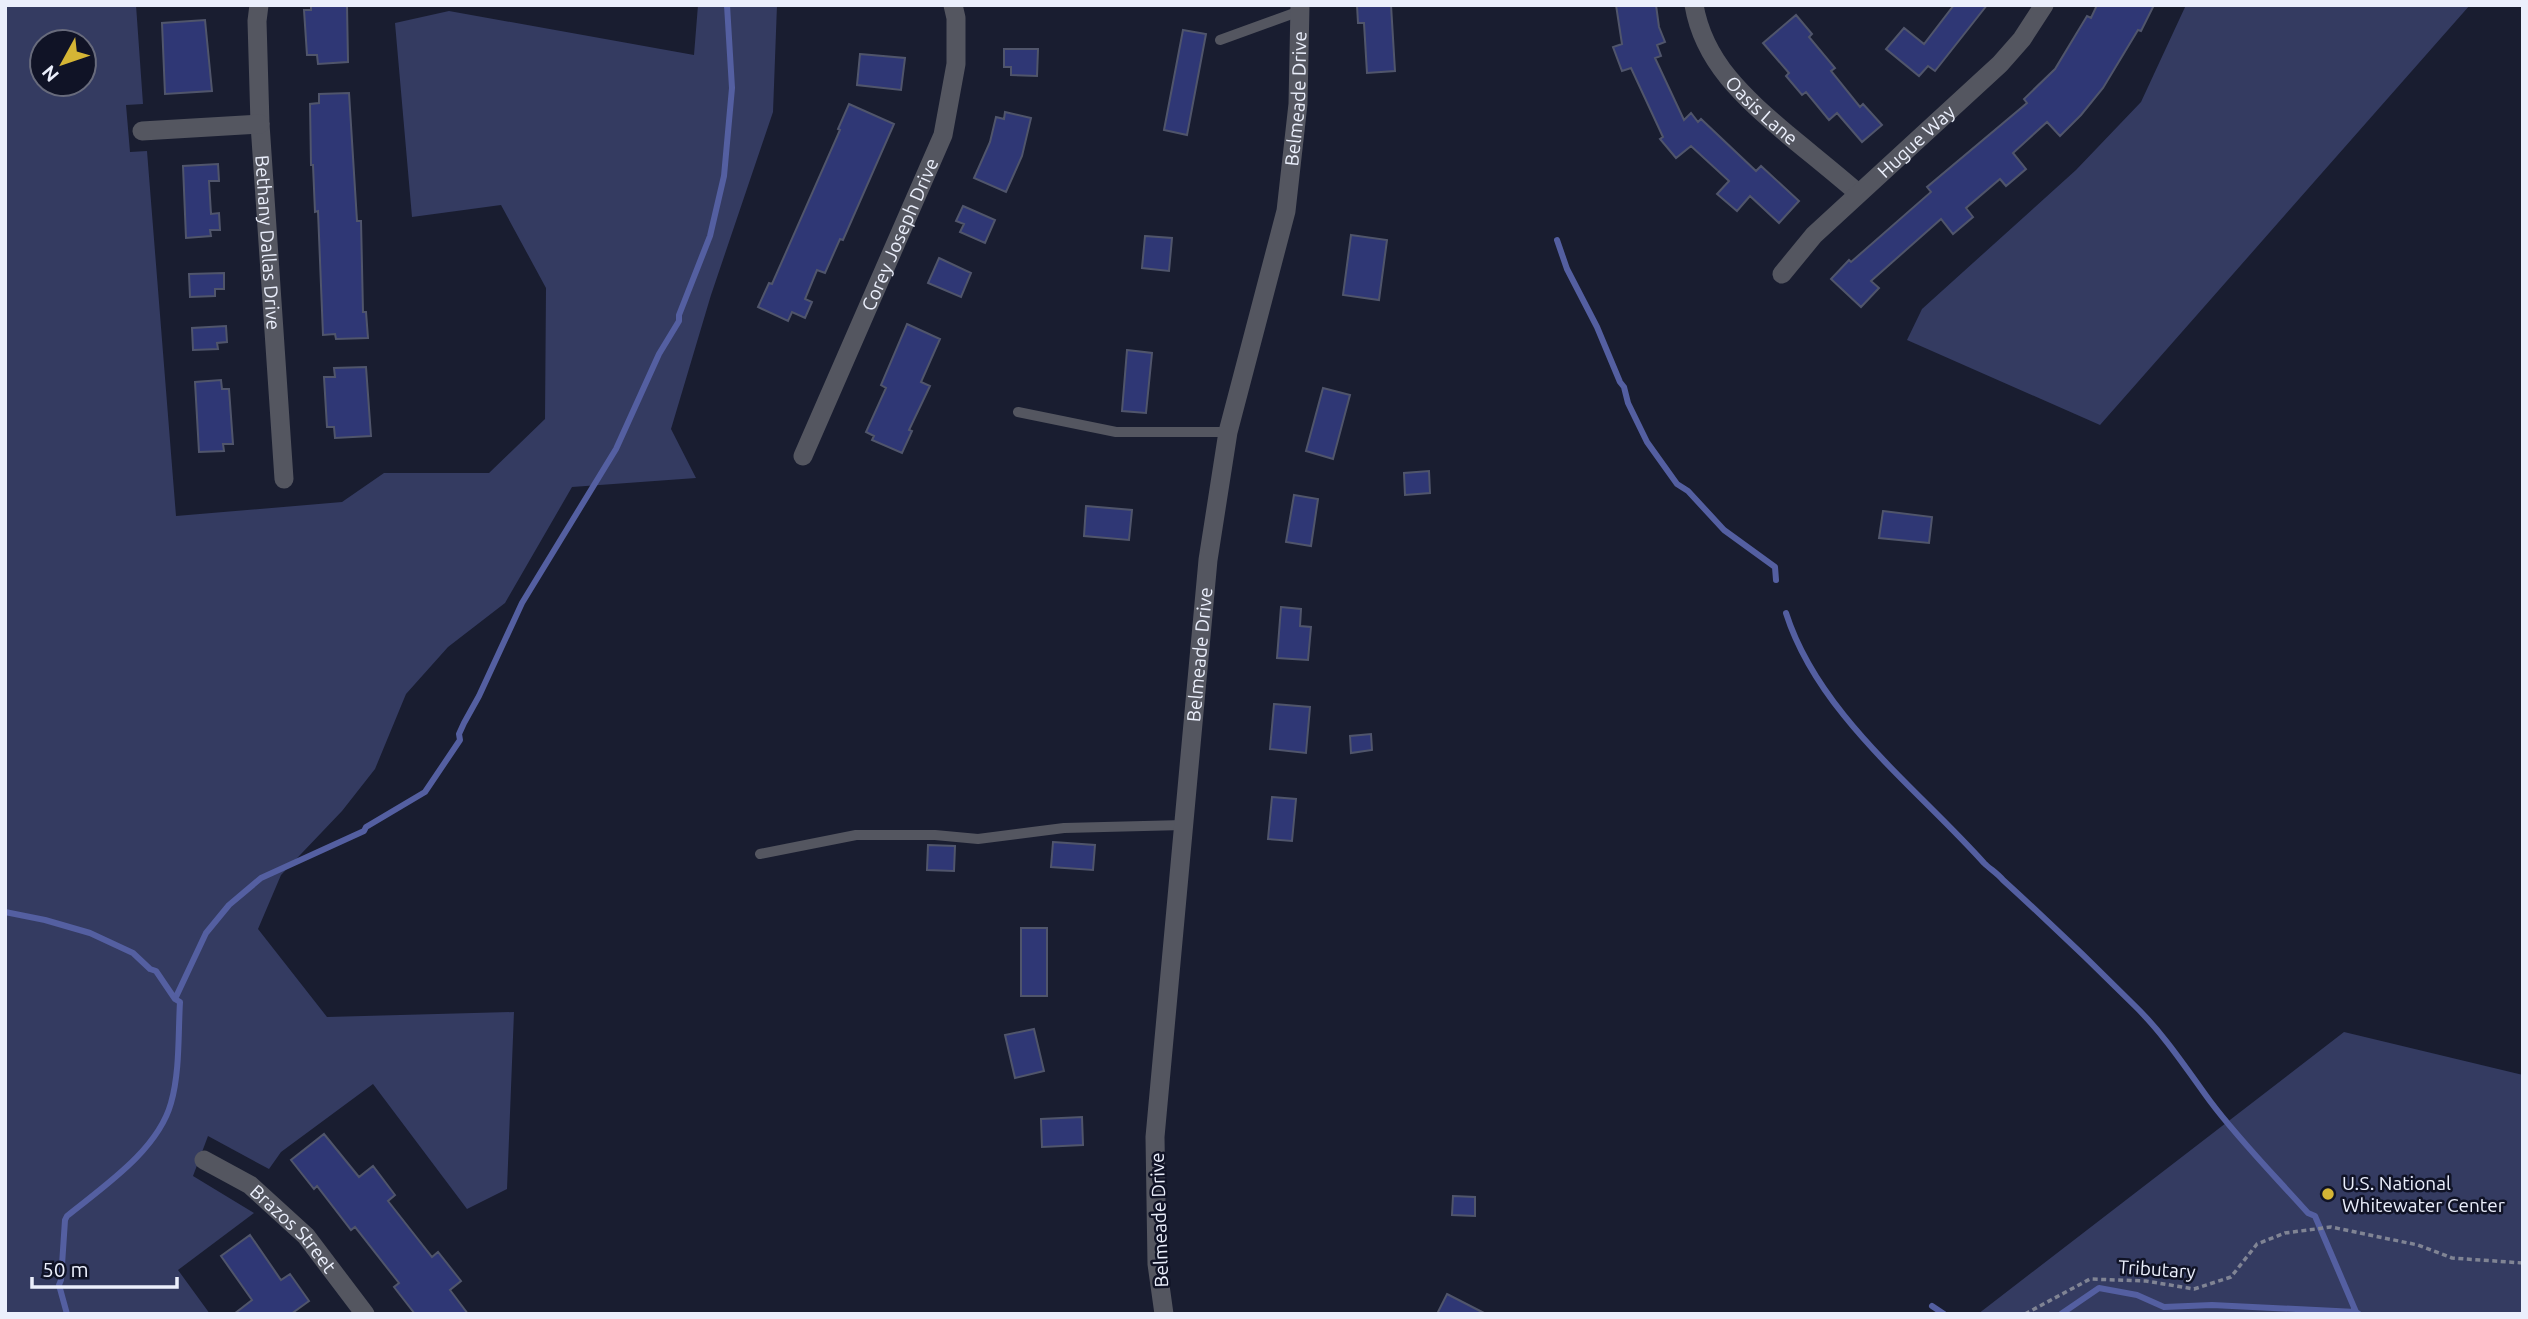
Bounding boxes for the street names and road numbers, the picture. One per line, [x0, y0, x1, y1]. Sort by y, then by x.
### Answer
street label: Belmeade Drive [1280, 31, 1310, 167]
street label: Oasis Lane [1721, 71, 1802, 149]
street label: Hugue Way [1873, 100, 1959, 182]
street label: Bethany Dallas Drive [251, 154, 285, 331]
street label: Corey Joseph Drive [857, 154, 943, 314]
street label: Belmeade Drive [1182, 586, 1216, 723]
street label: Belmeade Drive [1146, 1152, 1172, 1288]
street label: Brazos Street [246, 1180, 341, 1277]
street label: Tributary [2117, 1255, 2197, 1283]

